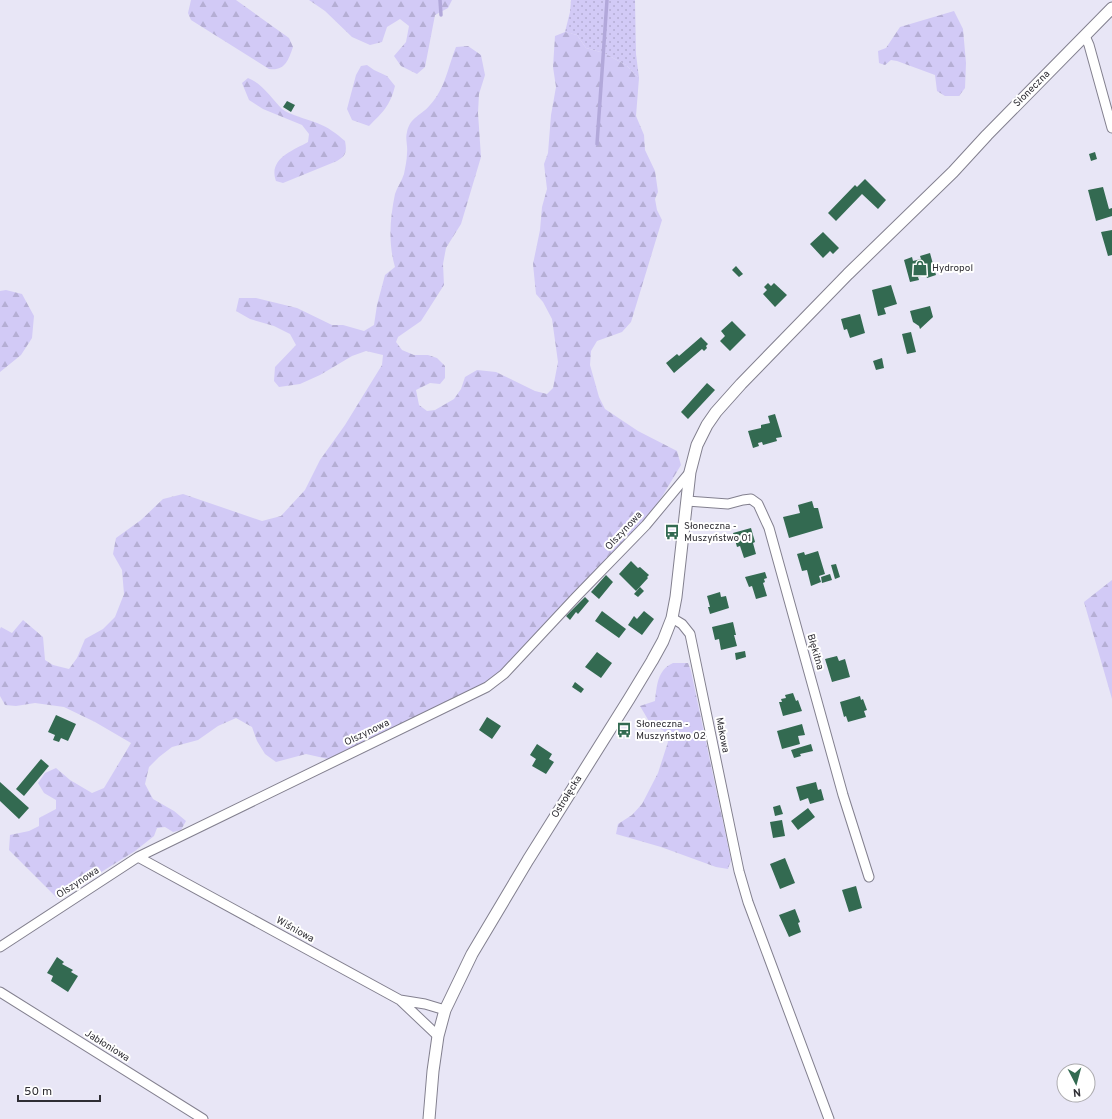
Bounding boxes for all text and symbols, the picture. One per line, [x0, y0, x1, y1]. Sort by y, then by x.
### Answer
street label: Słoneczna [1011, 68, 1053, 110]
shop icon: Hydropol [911, 259, 929, 277]
place label: Hydropol [932, 262, 973, 275]
street label: Olszynowa [603, 509, 645, 553]
place label: Słoneczna - Muszyństwo 01 [684, 520, 752, 545]
bus stop icon: Słoneczna - Muszyństwo 01 [663, 523, 681, 541]
street label: Błękitna [804, 633, 826, 671]
street label: Makowa [712, 716, 732, 754]
street label: Olszynowa [342, 717, 392, 749]
place label: Słoneczna - Muszyństwo 02 [636, 718, 706, 743]
bus stop icon: Słoneczna - Muszyństwo 02 [615, 721, 633, 739]
street label: Ostrołęcka [549, 773, 585, 821]
street label: Olszynowa [54, 864, 102, 902]
street label: Wiśniowa [274, 914, 316, 946]
street label: Jabłoniowa [82, 1027, 132, 1065]
north arrow [1056, 1063, 1096, 1103]
scale bar [18, 1077, 100, 1103]
text: 50 m [24, 1084, 52, 1100]
text: N [1072, 1085, 1082, 1099]

